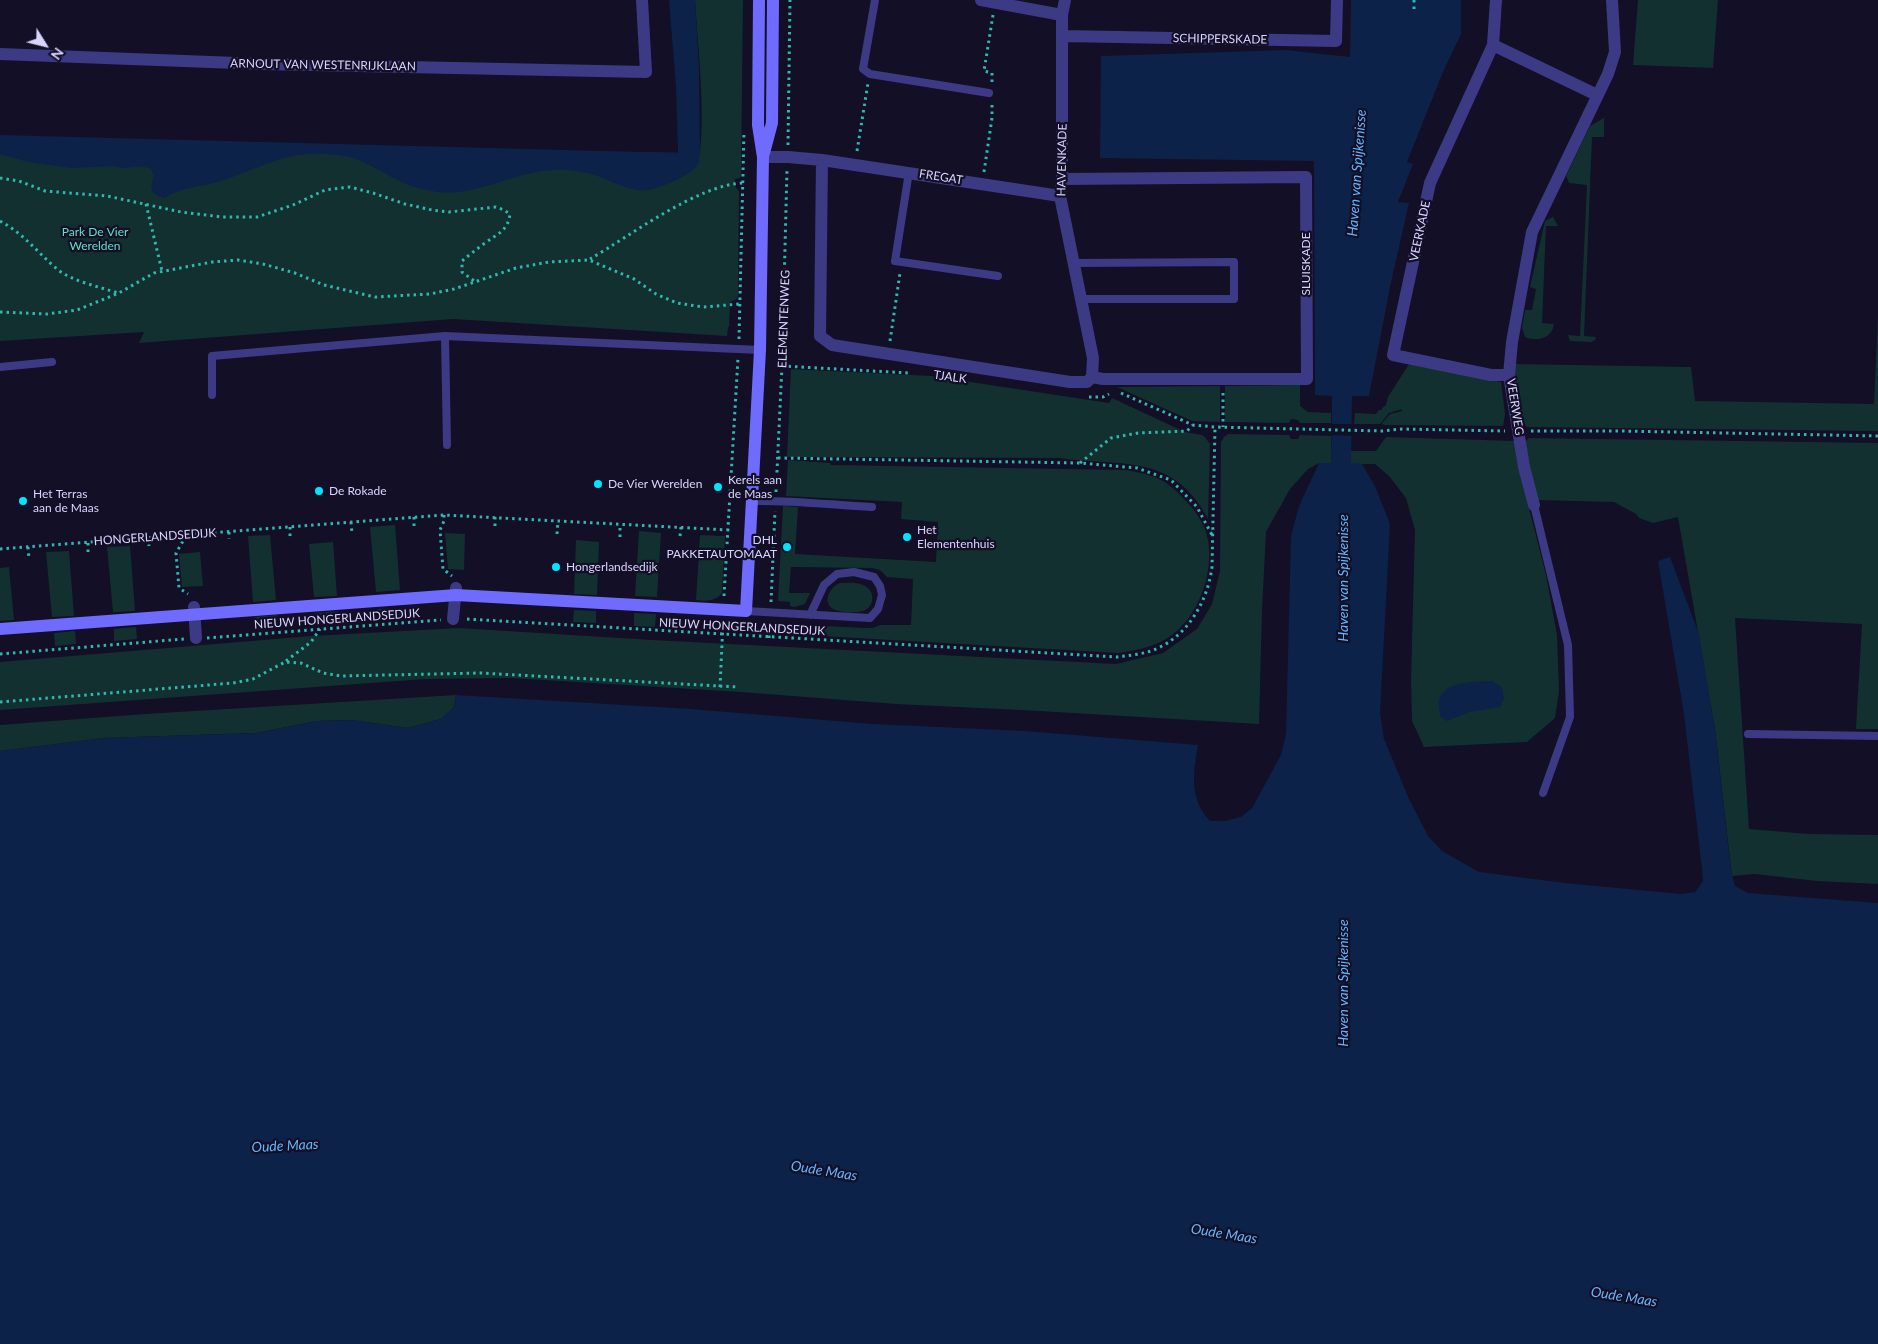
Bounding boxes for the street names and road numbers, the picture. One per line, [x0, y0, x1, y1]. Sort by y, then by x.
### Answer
street label: SCHIPPERSKADE [1173, 31, 1267, 47]
street label: ARNOUT VAN WESTENRIJKLAAN [230, 56, 416, 74]
street label: HAVENKADE [1054, 123, 1070, 197]
street label: FREGAT [918, 166, 964, 188]
street label: VEERKADE [1407, 199, 1433, 263]
street label: SLUISKADE [1299, 232, 1313, 296]
street label: ELEMENTENWEG [775, 270, 793, 368]
street label: TJALK [932, 368, 968, 386]
street label: VEERWEG [1503, 378, 1527, 436]
street label: HONGERLANDSEDIJK [93, 526, 217, 548]
street label: NIEUW HONGERLANDSEDIJK [253, 606, 421, 632]
street label: NIEUW HONGERLANDSEDIJK [659, 615, 825, 639]

